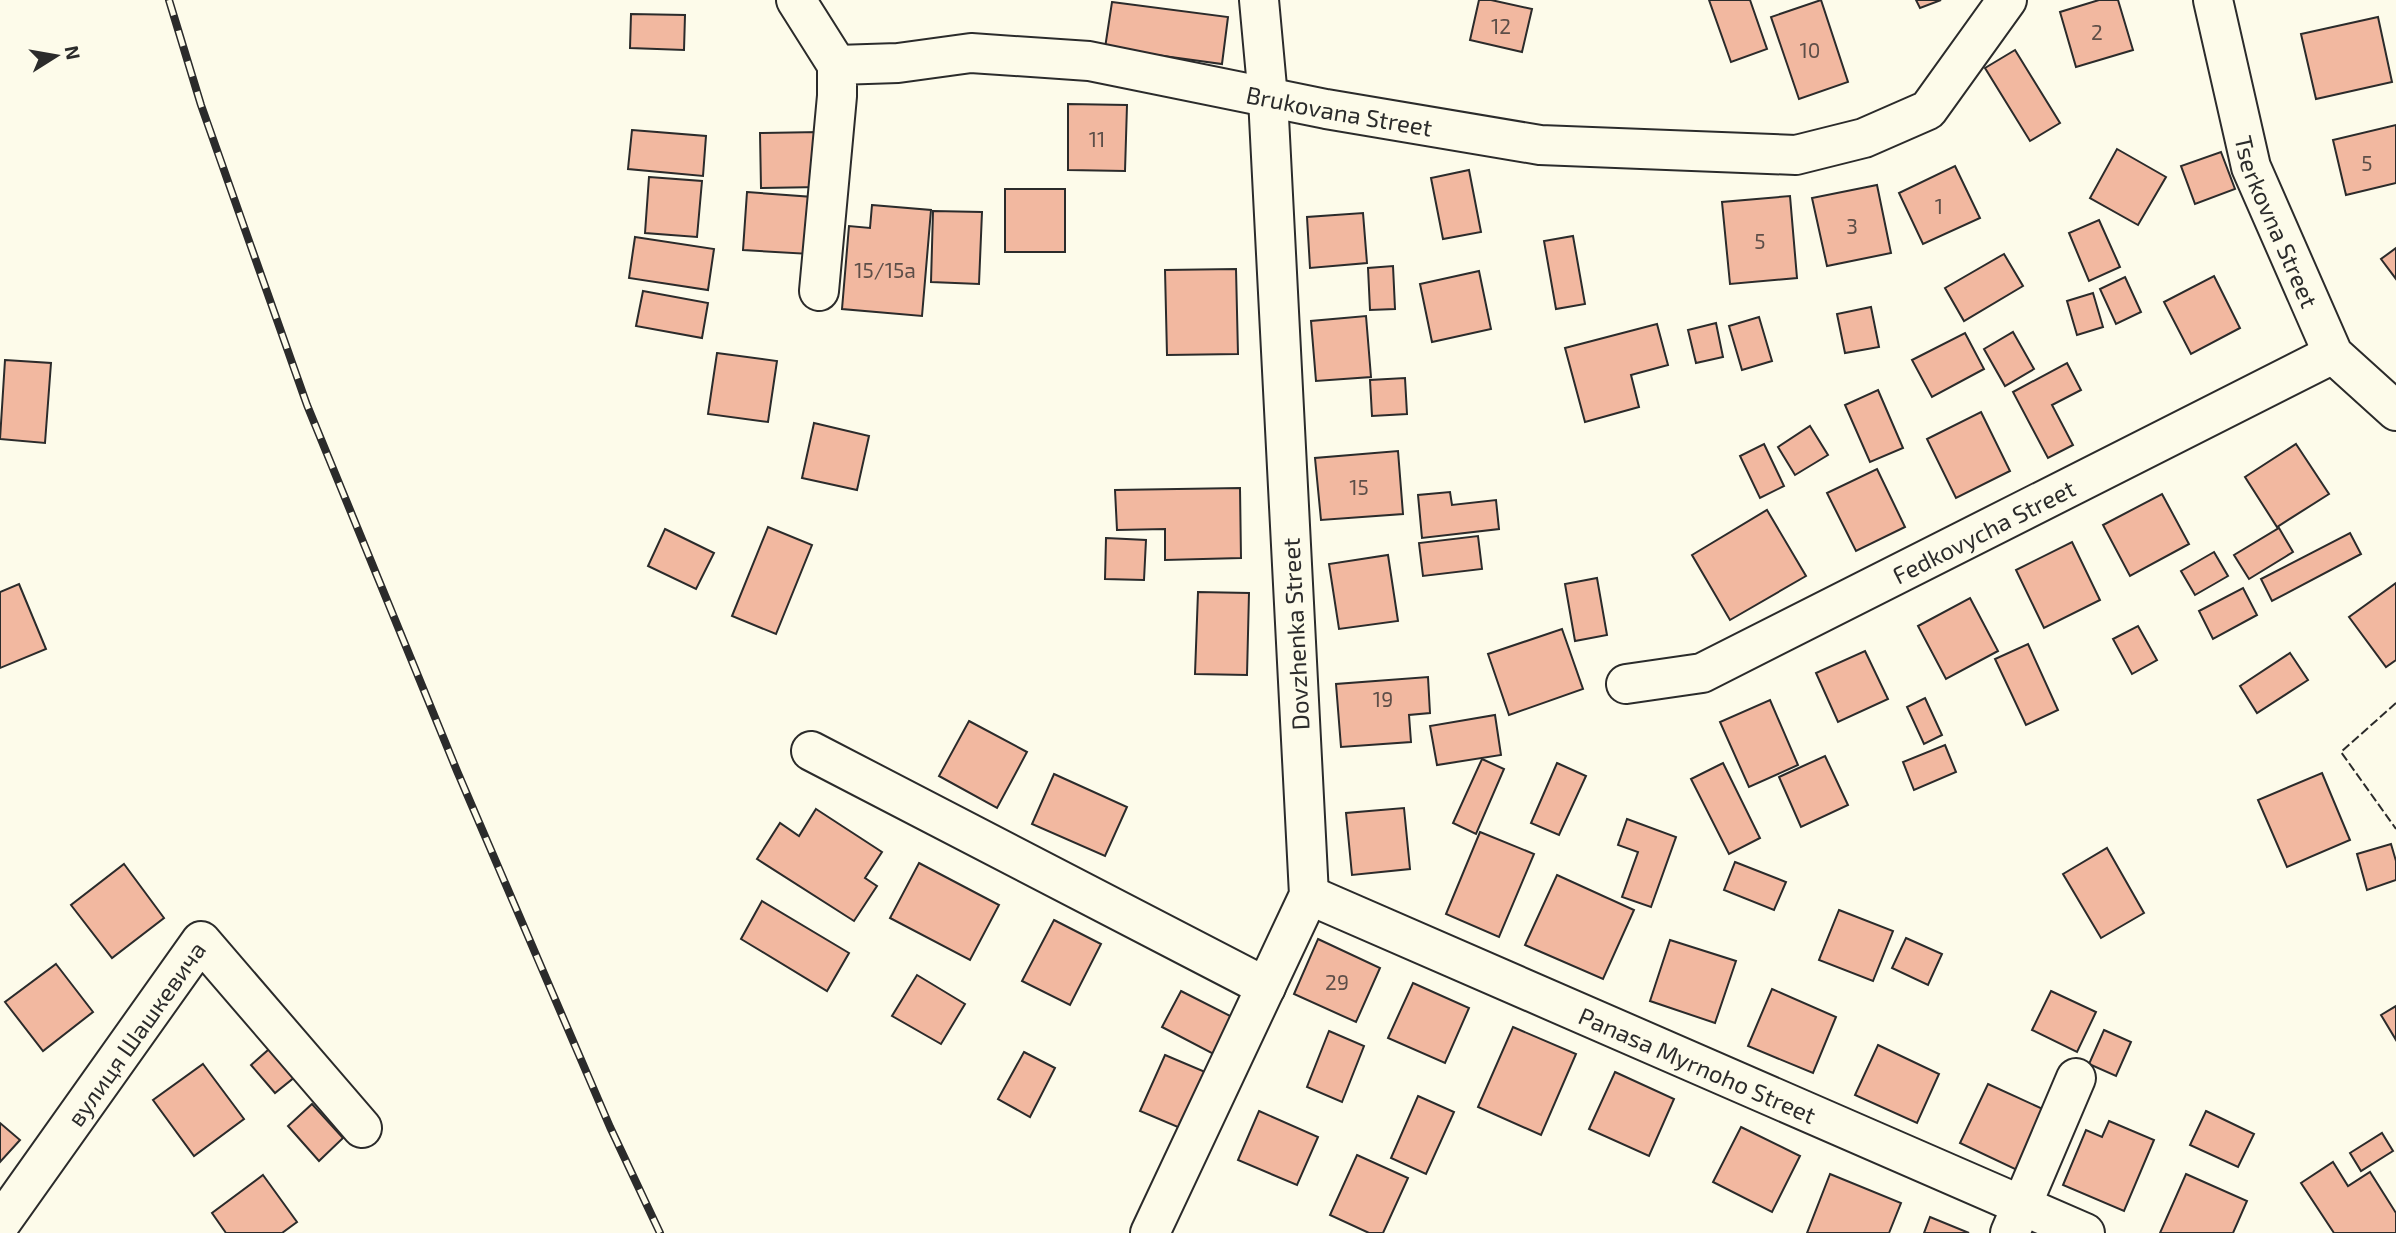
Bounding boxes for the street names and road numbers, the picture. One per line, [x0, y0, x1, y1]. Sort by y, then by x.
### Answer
street label: Brukovana Street [1244, 79, 1435, 141]
street label: Tserkovna Street [2230, 133, 2325, 312]
street label: Fedkovycha Street [1887, 473, 2079, 589]
street label: Dovzhenka Street [1275, 537, 1315, 731]
street label: вулиця Шашкевича [60, 935, 211, 1131]
street label: Panasa Myrnoho Street [1575, 1000, 1821, 1129]

